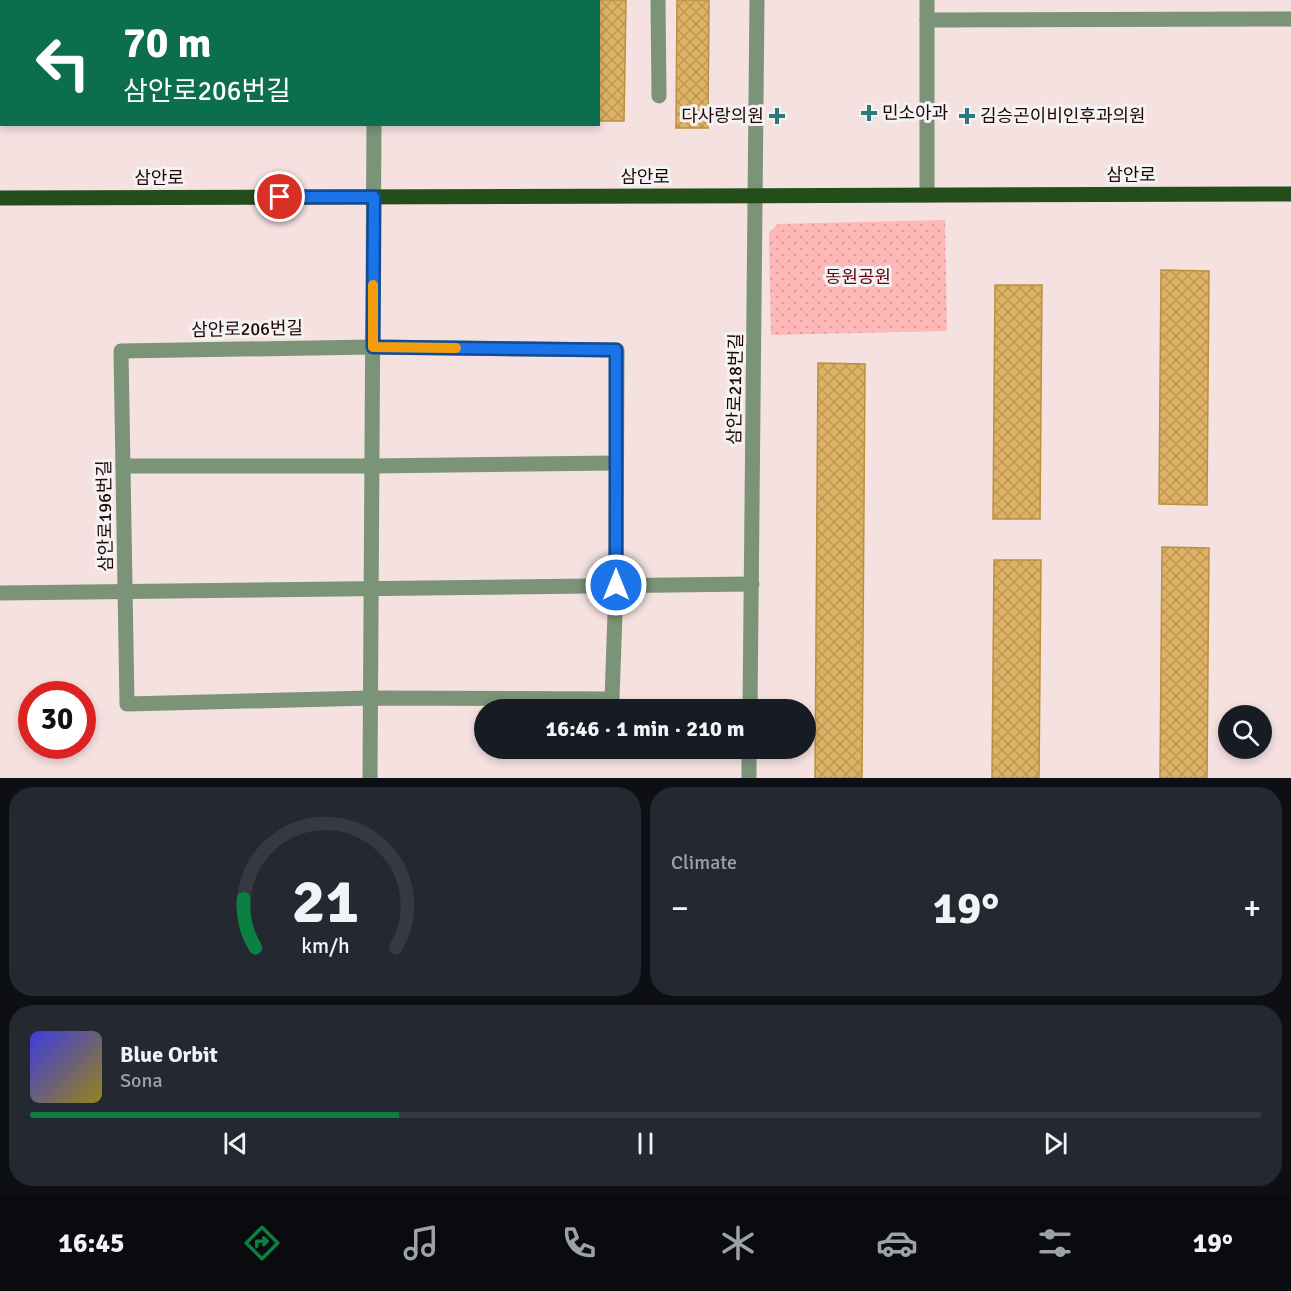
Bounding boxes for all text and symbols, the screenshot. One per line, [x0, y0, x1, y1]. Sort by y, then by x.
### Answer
text: 70 m [123, 18, 212, 69]
icon: left [24, 24, 102, 102]
text: 삼안로206번길 [123, 75, 291, 108]
place label: 민소아과 [882, 102, 949, 124]
marker: 민소아과 [860, 104, 878, 122]
place label: 다사랑의원 [681, 105, 764, 127]
place label: 김승곤이비인후과의원 [980, 105, 1146, 127]
marker: 다사랑의원 [768, 107, 786, 125]
marker: 김승곤이비인후과의원 [958, 107, 976, 125]
street label: 삼안로 [1106, 164, 1156, 186]
street label: 삼안로 [620, 166, 670, 188]
street label: 삼안로 [134, 167, 184, 189]
pin [254, 171, 305, 222]
icon: arrive [263, 180, 296, 213]
park label: 동원공원 [825, 266, 891, 288]
street label: 삼안로206번길 [191, 317, 303, 341]
street label: 삼안로218번길 [723, 333, 747, 445]
street label: 삼안로196번길 [93, 460, 117, 572]
position arrow [584, 553, 648, 617]
speed limit sign: 30 [18, 681, 96, 759]
map controls [1218, 705, 1272, 759]
button: search [1218, 705, 1272, 759]
text: 16:46 · 1 min · 210 m [545, 715, 745, 742]
text: Climate [671, 850, 737, 875]
text: 21 [291, 863, 359, 940]
text: 19° [933, 881, 999, 936]
text: − [671, 888, 689, 929]
text: + [1243, 888, 1261, 929]
text: km/h [301, 934, 349, 960]
text: Blue Orbit [120, 1041, 218, 1068]
text: Sona [120, 1068, 163, 1093]
icon: previous [219, 1127, 252, 1160]
icon: pause [629, 1127, 662, 1160]
icon: next [1039, 1127, 1072, 1160]
icon: directions [241, 1222, 283, 1264]
icon: music [400, 1222, 442, 1264]
icon: phone [558, 1222, 600, 1264]
icon: climate [717, 1222, 759, 1264]
icon: car [876, 1222, 918, 1264]
icon: filters [1034, 1222, 1076, 1264]
text: 16:45 [58, 1227, 125, 1260]
text: 19° [1193, 1227, 1233, 1260]

